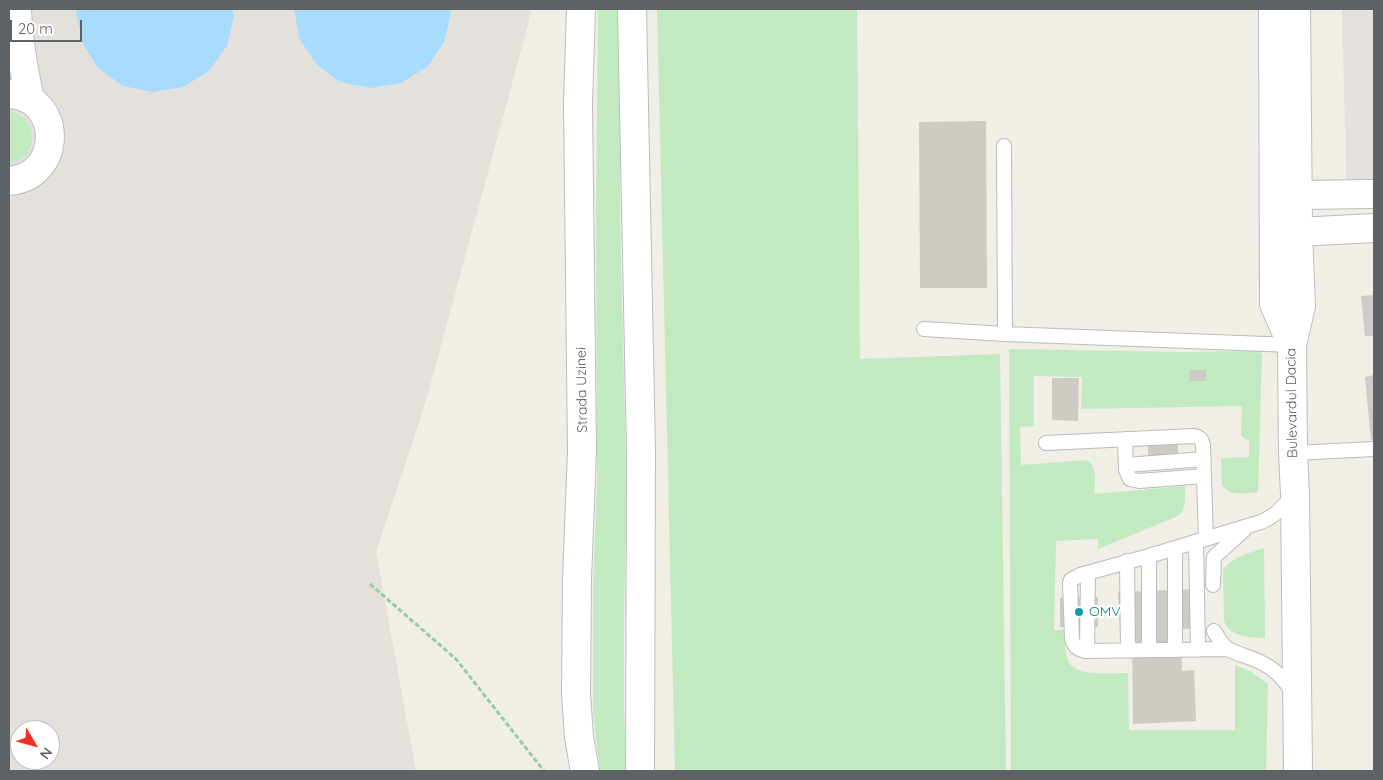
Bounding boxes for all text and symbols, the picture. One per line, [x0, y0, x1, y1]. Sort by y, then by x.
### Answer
scale bar [12, 10, 85, 42]
text: 20 m [18, 19, 53, 38]
street label: Strada Uzinei [573, 347, 591, 433]
street label: Bulevardul Dacia [1283, 348, 1301, 458]
place label: OMV [1089, 604, 1121, 620]
marker: OMV [1073, 606, 1085, 618]
north arrow [10, 720, 60, 770]
text: N [36, 744, 56, 763]

